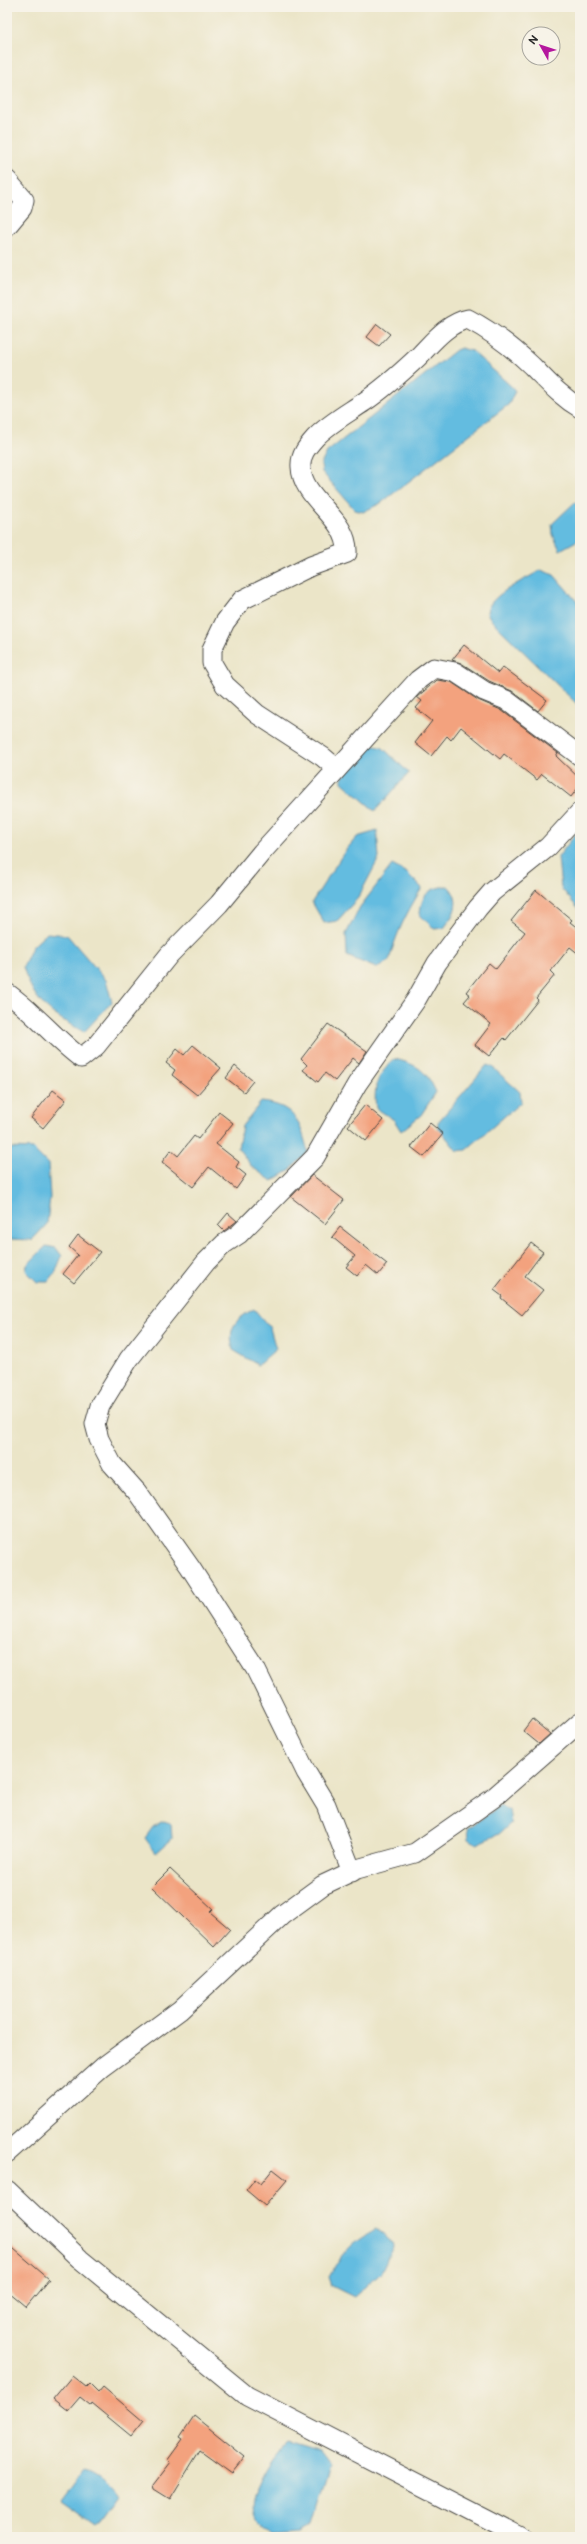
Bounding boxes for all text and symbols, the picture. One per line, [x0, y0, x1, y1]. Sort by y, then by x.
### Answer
north arrow [521, 26, 561, 66]
text: N [526, 33, 541, 47]

